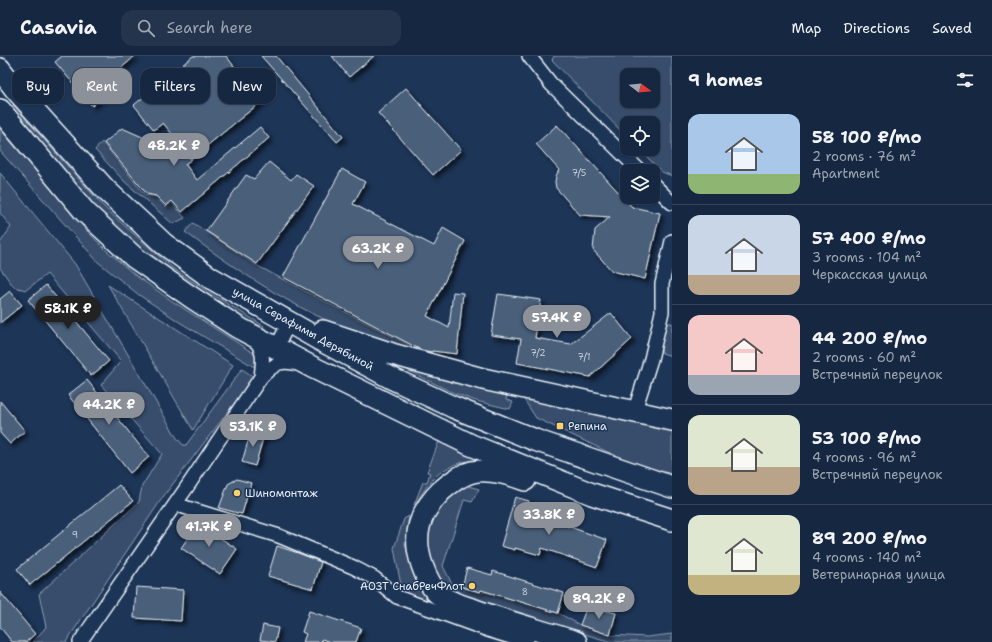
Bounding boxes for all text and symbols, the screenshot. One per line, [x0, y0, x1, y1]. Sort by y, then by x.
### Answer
search box [121, 10, 401, 46]
text: Casavia [20, 15, 97, 40]
icon: search [135, 17, 157, 39]
text: Search here [167, 18, 252, 38]
text: Map [792, 19, 822, 37]
text: Directions [844, 19, 910, 37]
text: Saved [932, 19, 972, 37]
chip: Buy [12, 68, 64, 104]
chip: Rent [72, 68, 132, 104]
chip: Filters [140, 68, 210, 104]
chip: New [218, 68, 276, 104]
north arrow [620, 68, 660, 108]
map controls [620, 68, 660, 204]
text: 9 homes [688, 69, 763, 91]
icon: filters [954, 69, 976, 91]
button: locate [620, 116, 660, 156]
text: 58 100 ₽/mo [812, 126, 922, 148]
icon: home [720, 130, 768, 178]
pin: 48.2K ₽ [137, 133, 211, 167]
text: 48.2K ₽ [148, 137, 200, 154]
text: 2 rooms · 76 m² [812, 148, 916, 165]
button: layers [620, 164, 660, 204]
text: Apartment [812, 165, 880, 182]
house number: 7/5 [572, 167, 586, 179]
text: 57 400 ₽/mo [812, 227, 926, 249]
icon: home [720, 231, 768, 279]
pin: 63.2K ₽ [341, 236, 415, 270]
text: 63.2K ₽ [352, 240, 404, 257]
text: 3 rooms · 104 m² [812, 249, 921, 266]
text: Черкасская улица [812, 266, 927, 283]
street label: улица Серафимы Дерябиной [230, 284, 376, 374]
pin: 58.1K ₽ [31, 296, 105, 330]
text: 58.1K ₽ [44, 300, 92, 317]
pin: 57.4K ₽ [520, 305, 594, 339]
text: 57.4K ₽ [532, 309, 582, 326]
text: 44 200 ₽/mo [812, 327, 927, 349]
icon: home [720, 331, 768, 379]
house number: 7/2 [530, 347, 546, 359]
text: 2 rooms · 60 m² [812, 349, 916, 366]
house number: 7/1 [578, 351, 590, 363]
text: Встречный переулок [812, 366, 942, 383]
pin: 44.2K ₽ [72, 392, 146, 426]
text: 44.2K ₽ [83, 396, 135, 413]
pin: 53.1K ₽ [216, 414, 290, 448]
text: 53.1K ₽ [229, 418, 277, 435]
place label: Репина [568, 419, 607, 434]
marker: Репина [555, 421, 565, 431]
text: 53 100 ₽/mo [812, 427, 921, 449]
icon: home [720, 431, 768, 479]
text: 4 rooms · 96 m² [812, 449, 916, 466]
text: Встречный переулок [812, 466, 942, 483]
place label: Шиномонтаж [245, 486, 318, 501]
marker: Шиномонтаж [232, 488, 242, 498]
pin: 33.8K ₽ [512, 502, 586, 536]
text: 33.8K ₽ [523, 506, 575, 523]
pin: 41.7K ₽ [172, 514, 246, 548]
text: 41.7K ₽ [185, 518, 233, 535]
text: 89 200 ₽/mo [812, 527, 927, 549]
house number: 9 [72, 529, 78, 541]
icon: home [720, 531, 768, 579]
text: 4 rooms · 140 m² [812, 549, 921, 566]
text: Ветеринарная улица [812, 566, 945, 583]
place label: АОЗТ СнабРечФлот [360, 579, 464, 594]
marker: АОЗТ СнабРечФлот [467, 581, 477, 591]
house number: 8 [522, 586, 528, 598]
pin: 89.2K ₽ [562, 586, 636, 620]
text: 89.2K ₽ [573, 590, 625, 607]

